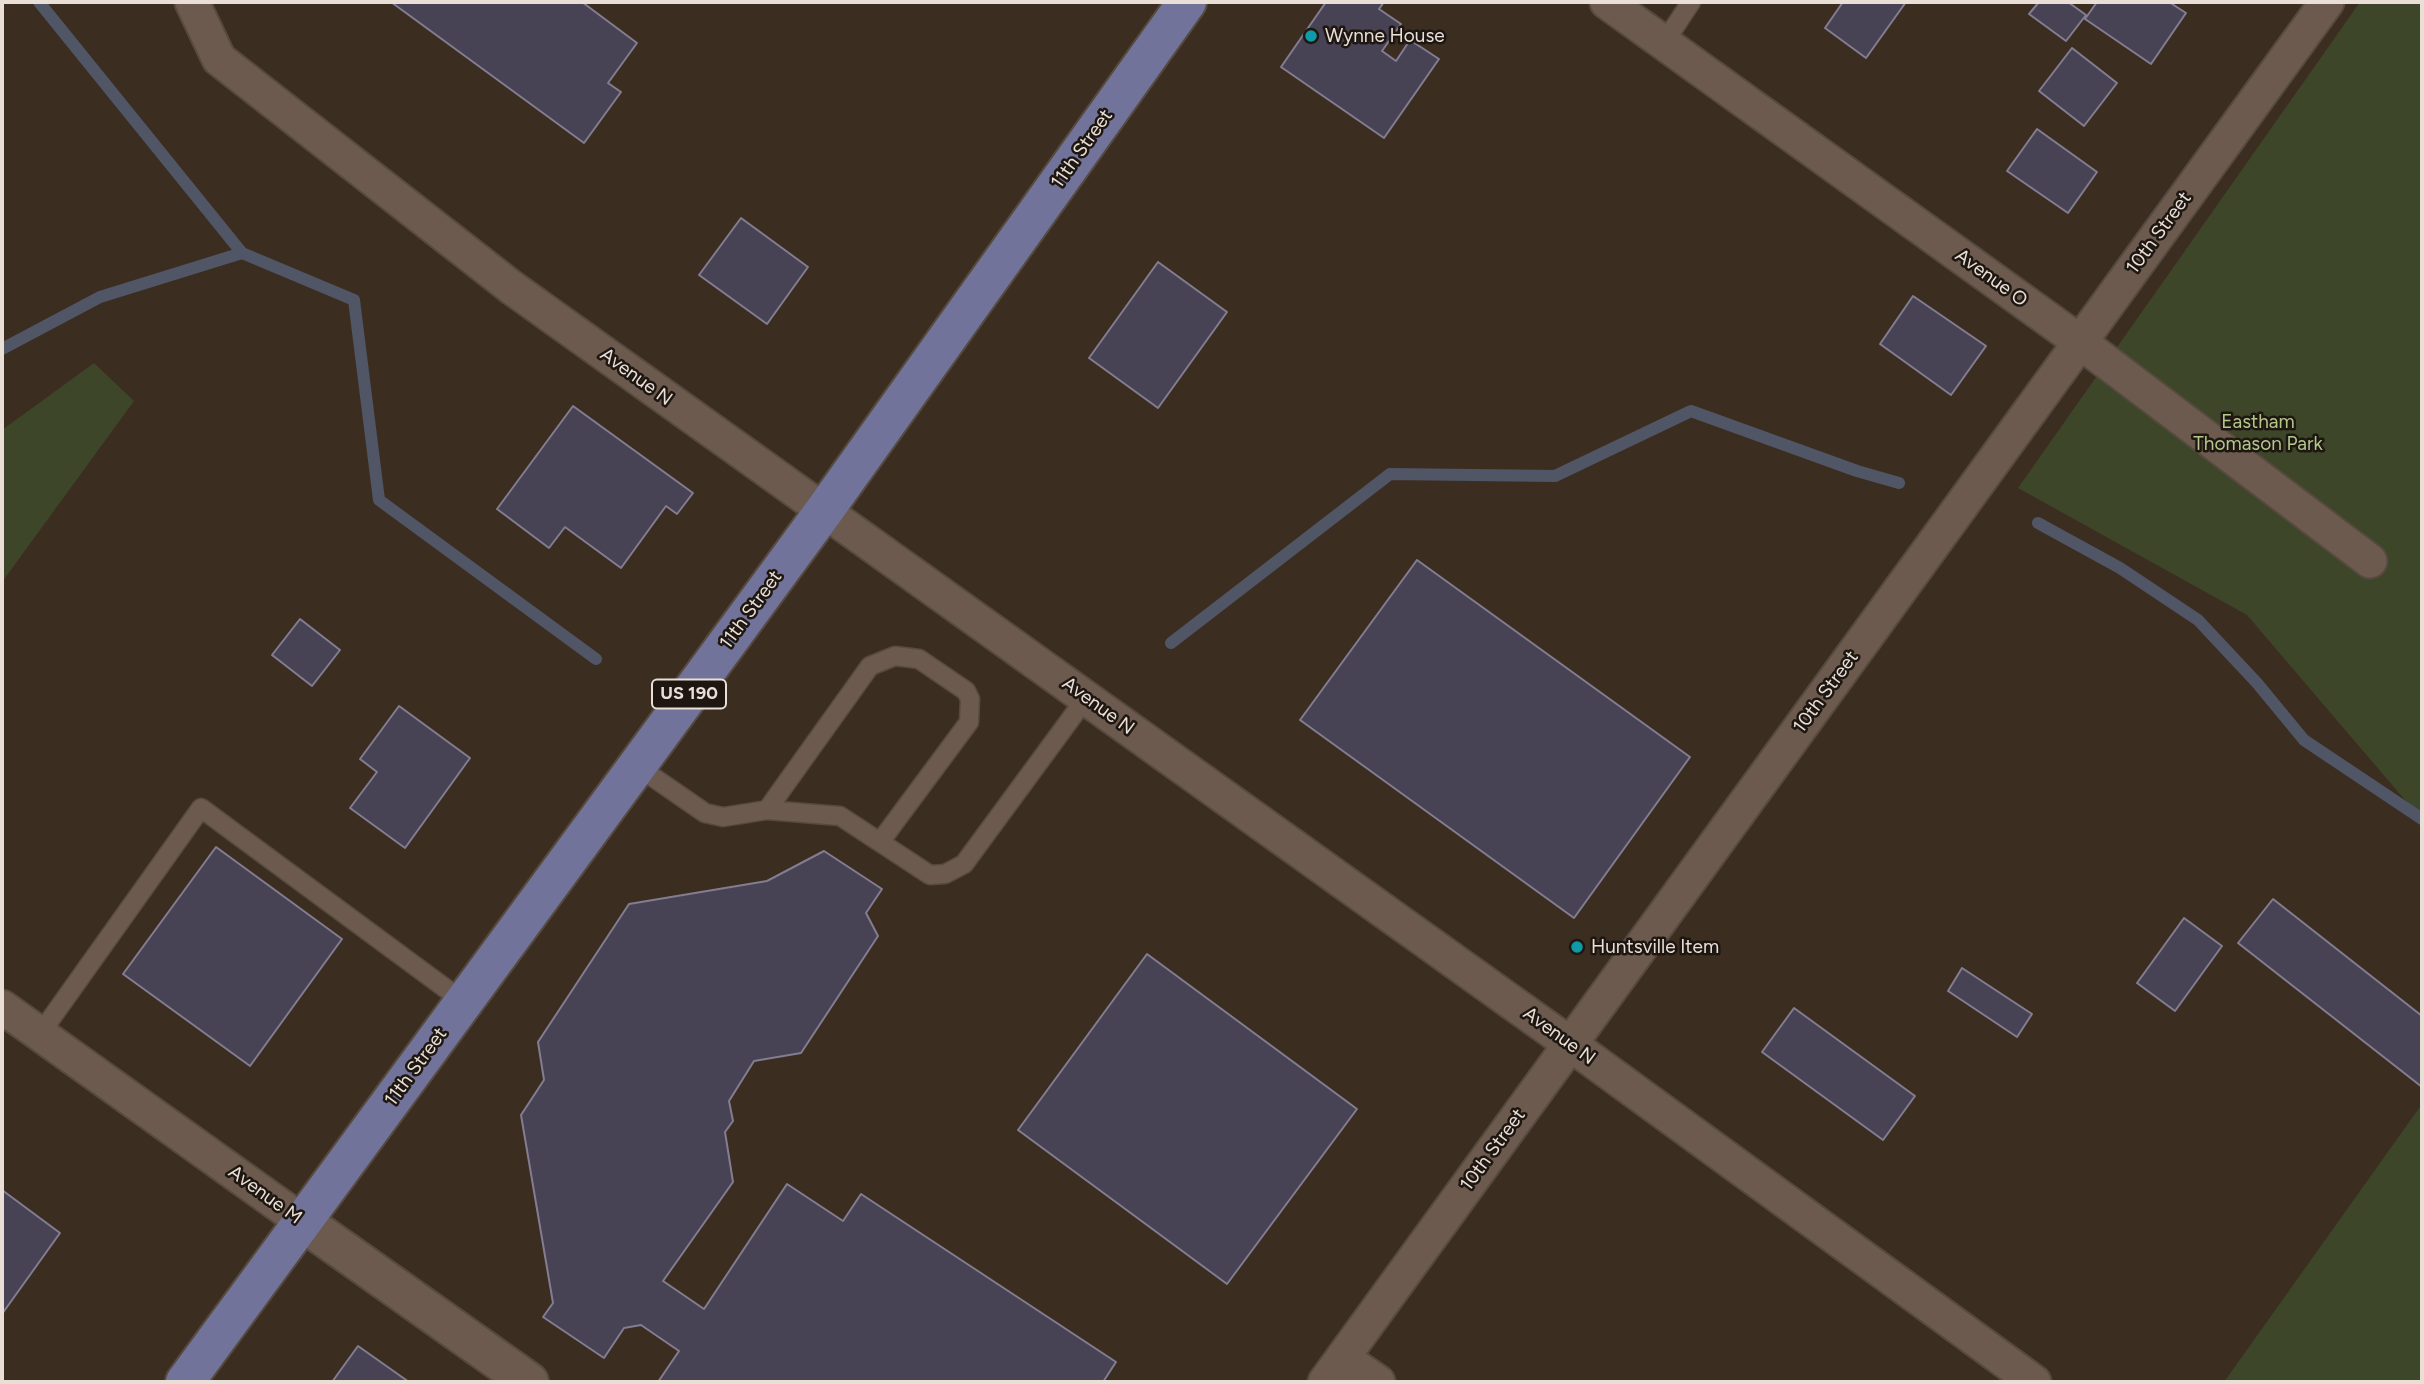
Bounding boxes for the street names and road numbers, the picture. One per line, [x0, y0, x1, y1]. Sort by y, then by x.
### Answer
street label: 11th Street [1046, 105, 1118, 193]
street label: 10th Street [2122, 188, 2196, 278]
street label: Avenue O [1950, 244, 2032, 312]
street label: Avenue N [595, 343, 677, 411]
street label: 11th Street [715, 566, 787, 654]
street label: 10th Street [1789, 647, 1863, 737]
street label: Avenue N [1057, 672, 1139, 740]
road number: US 190 [652, 680, 726, 708]
street label: Avenue N [1518, 1002, 1600, 1070]
street label: 11th Street [380, 1023, 452, 1111]
street label: 10th Street [1456, 1105, 1530, 1195]
street label: Avenue M [224, 1161, 306, 1229]

